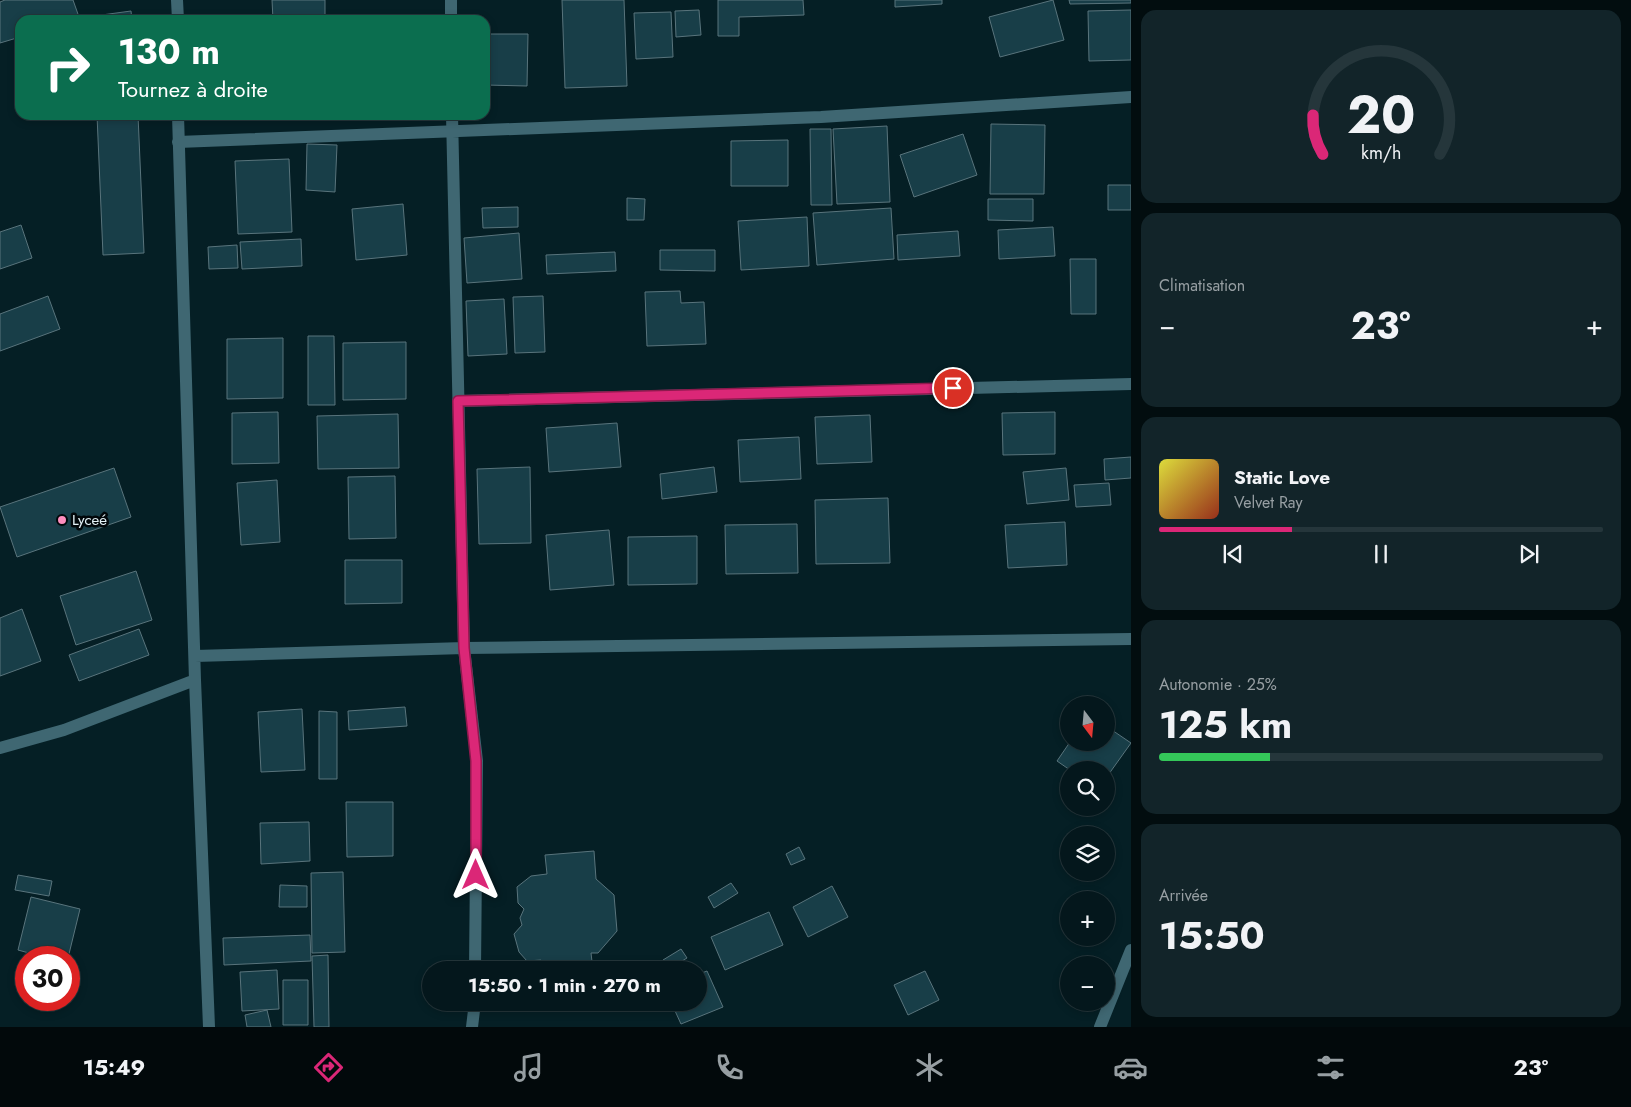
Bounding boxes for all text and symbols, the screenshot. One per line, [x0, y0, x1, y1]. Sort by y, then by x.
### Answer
text: 130 m [118, 27, 220, 77]
icon: right [35, 35, 100, 100]
text: Tournez à droite [118, 73, 268, 105]
text: 20 [1347, 77, 1415, 153]
text: km/h [1361, 140, 1401, 166]
text: Climatisation [1159, 274, 1245, 297]
text: 23° [1351, 298, 1411, 353]
text: − [1159, 305, 1176, 346]
text: + [1586, 305, 1603, 346]
pin [932, 367, 974, 409]
icon: arrive [939, 374, 967, 402]
text: Static Love [1234, 464, 1330, 491]
text: Velvet Ray [1234, 491, 1303, 514]
place label: Lyceé [72, 509, 107, 531]
marker: Lyceé [56, 514, 68, 526]
icon: previous [1219, 540, 1247, 568]
icon: pause [1367, 540, 1395, 568]
icon: next [1515, 540, 1543, 568]
text: Autonomie · 25% [1159, 673, 1277, 696]
north arrow [1060, 696, 1115, 751]
map controls [1060, 696, 1115, 1011]
text: 125 km [1159, 697, 1292, 752]
button: search [1060, 761, 1115, 816]
button: layers [1060, 826, 1115, 881]
position arrow [449, 848, 501, 900]
text: Arrivée [1159, 884, 1208, 907]
button: + [1060, 891, 1115, 946]
text: 15:50 [1159, 908, 1265, 963]
speed limit sign: 30 [15, 946, 80, 1011]
button: − [1060, 956, 1115, 1011]
text: 15:50 · 1 min · 270 m [468, 972, 661, 999]
icon: directions [311, 1050, 346, 1085]
icon: music [511, 1050, 546, 1085]
icon: phone [712, 1050, 747, 1085]
icon: climate [912, 1050, 947, 1085]
icon: car [1113, 1050, 1148, 1085]
icon: filters [1313, 1050, 1348, 1085]
text: 15:49 [83, 1051, 145, 1083]
text: 23° [1514, 1051, 1548, 1083]

